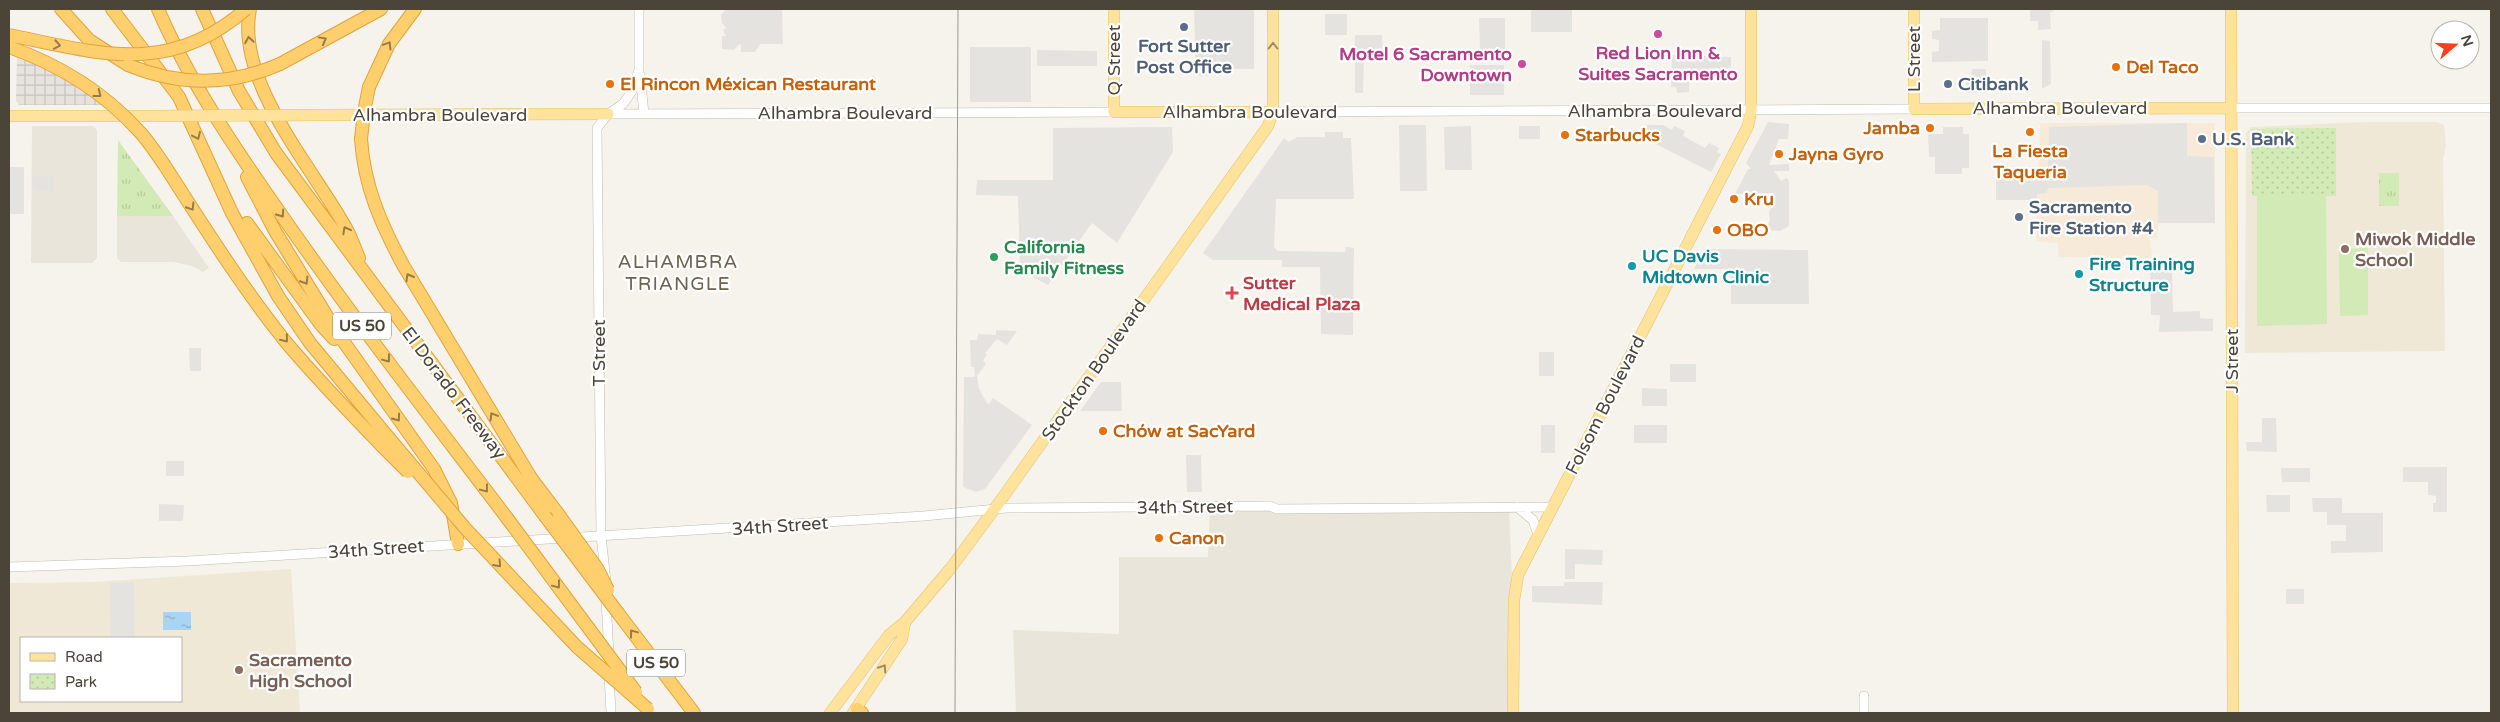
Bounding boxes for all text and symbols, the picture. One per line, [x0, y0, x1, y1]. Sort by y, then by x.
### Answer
north arrow [2430, 20, 2480, 70]
marker: Fort Sutter Post Office [1178, 21, 1190, 33]
street label: Q Street [1103, 25, 1125, 95]
street label: L Street [1903, 26, 1925, 92]
marker: Red Lion Inn & Suites Sacramento [1652, 28, 1664, 40]
text: N [2457, 33, 2477, 49]
place label: Fort Sutter Post Office [1136, 35, 1232, 78]
one-way arrow [244, 36, 254, 45]
one-way arrow [318, 37, 327, 47]
one-way arrow [52, 39, 61, 50]
one-way arrow [382, 42, 392, 51]
one-way arrow [1268, 42, 1278, 50]
place label: Red Lion Inn & Suites Sacramento [1578, 42, 1738, 85]
place label: Motel 6 Sacramento Downtown [1339, 43, 1512, 86]
place label: Del Taco [2126, 56, 2199, 78]
marker: Motel 6 Sacramento Downtown [1516, 58, 1528, 70]
marker: Del Taco [2110, 61, 2122, 73]
place label: El Rincon Méxican Restaurant [620, 73, 876, 95]
place label: Citibank [1958, 73, 2029, 95]
marker: El Rincon Méxican Restaurant [604, 78, 616, 90]
marker: Citibank [1942, 78, 1954, 90]
one-way arrow [92, 88, 102, 97]
street label: Alhambra Boulevard [1973, 97, 2147, 119]
street label: Alhambra Boulevard [1568, 100, 1742, 122]
street label: Alhambra Boulevard [1163, 101, 1337, 123]
street label: Alhambra Boulevard [758, 102, 932, 124]
street label: Alhambra Boulevard [353, 104, 527, 126]
place label: Jamba [1862, 117, 1920, 139]
marker: Jamba [1924, 122, 1936, 134]
place label: Starbucks [1575, 124, 1660, 146]
marker: La Fiesta Taqueria [2024, 126, 2036, 138]
place label: U.S. Bank [2212, 128, 2294, 150]
marker: Starbucks [1559, 129, 1571, 141]
one-way arrow [190, 131, 201, 140]
marker: U.S. Bank [2196, 133, 2208, 145]
place label: La Fiesta Taqueria [1992, 140, 2068, 183]
place label: Jayna Gyro [1788, 143, 1884, 165]
marker: Jayna Gyro [1773, 148, 1785, 160]
place label: Kru [1744, 188, 1774, 210]
marker: Kru [1728, 193, 1740, 205]
place label: Sacramento Fire Station #4 [2029, 196, 2154, 239]
one-way arrow [185, 201, 195, 210]
one-way arrow [275, 208, 284, 218]
marker: Sacramento Fire Station #4 [2013, 211, 2025, 223]
place label: OBO [1727, 219, 1769, 241]
marker: OBO [1711, 224, 1723, 236]
one-way arrow [343, 226, 353, 235]
place label: Miwok Middle School [2355, 228, 2475, 271]
place label: California Family Fitness [1004, 236, 1124, 279]
marker: Miwok Middle School [2339, 243, 2351, 255]
place label: UC Davis Midtown Clinic [1642, 245, 1769, 288]
district label: ALHAMBRA TRIANGLE [618, 251, 738, 295]
marker: California Family Fitness [988, 251, 1000, 263]
place label: Fire Training Structure [2089, 253, 2195, 296]
marker: UC Davis Midtown Clinic [1626, 260, 1638, 272]
marker: Fire Training Structure [2073, 268, 2085, 280]
place label: Sutter Medical Plaza [1243, 272, 1361, 315]
one-way arrow [406, 274, 416, 283]
one-way arrow [299, 276, 309, 285]
marker: Sutter Medical Plaza [1225, 286, 1239, 300]
street label: Stockton Boulevard [1037, 295, 1151, 445]
road number: US 50 [333, 312, 391, 340]
street label: T Street [588, 319, 610, 387]
street label: El Dorado Freeway [397, 323, 511, 464]
street label: J Street [2221, 329, 2243, 393]
street label: Folsom Boulevard [1561, 332, 1649, 478]
one-way arrow [279, 334, 288, 343]
one-way arrow [382, 353, 390, 362]
one-way arrow [391, 412, 400, 422]
one-way arrow [490, 413, 500, 422]
place label: Chów at SacYard [1113, 420, 1255, 442]
marker: Chów at SacYard [1097, 425, 1109, 437]
one-way arrow [479, 483, 488, 493]
street label: 34th Street [1137, 495, 1234, 519]
street label: 34th Street [731, 512, 829, 540]
place label: Canon [1169, 527, 1225, 549]
marker: Canon [1153, 532, 1165, 544]
street label: 34th Street [327, 535, 425, 563]
one-way arrow [492, 558, 501, 567]
one-way arrow [551, 579, 560, 589]
one-way arrow [630, 629, 639, 639]
legend [20, 637, 182, 702]
text: Road [65, 648, 103, 666]
place label: Sacramento High School [249, 649, 352, 692]
road number: US 50 [627, 650, 685, 676]
marker: Sacramento High School [233, 664, 245, 676]
one-way arrow [877, 664, 886, 673]
text: Park [65, 673, 97, 691]

